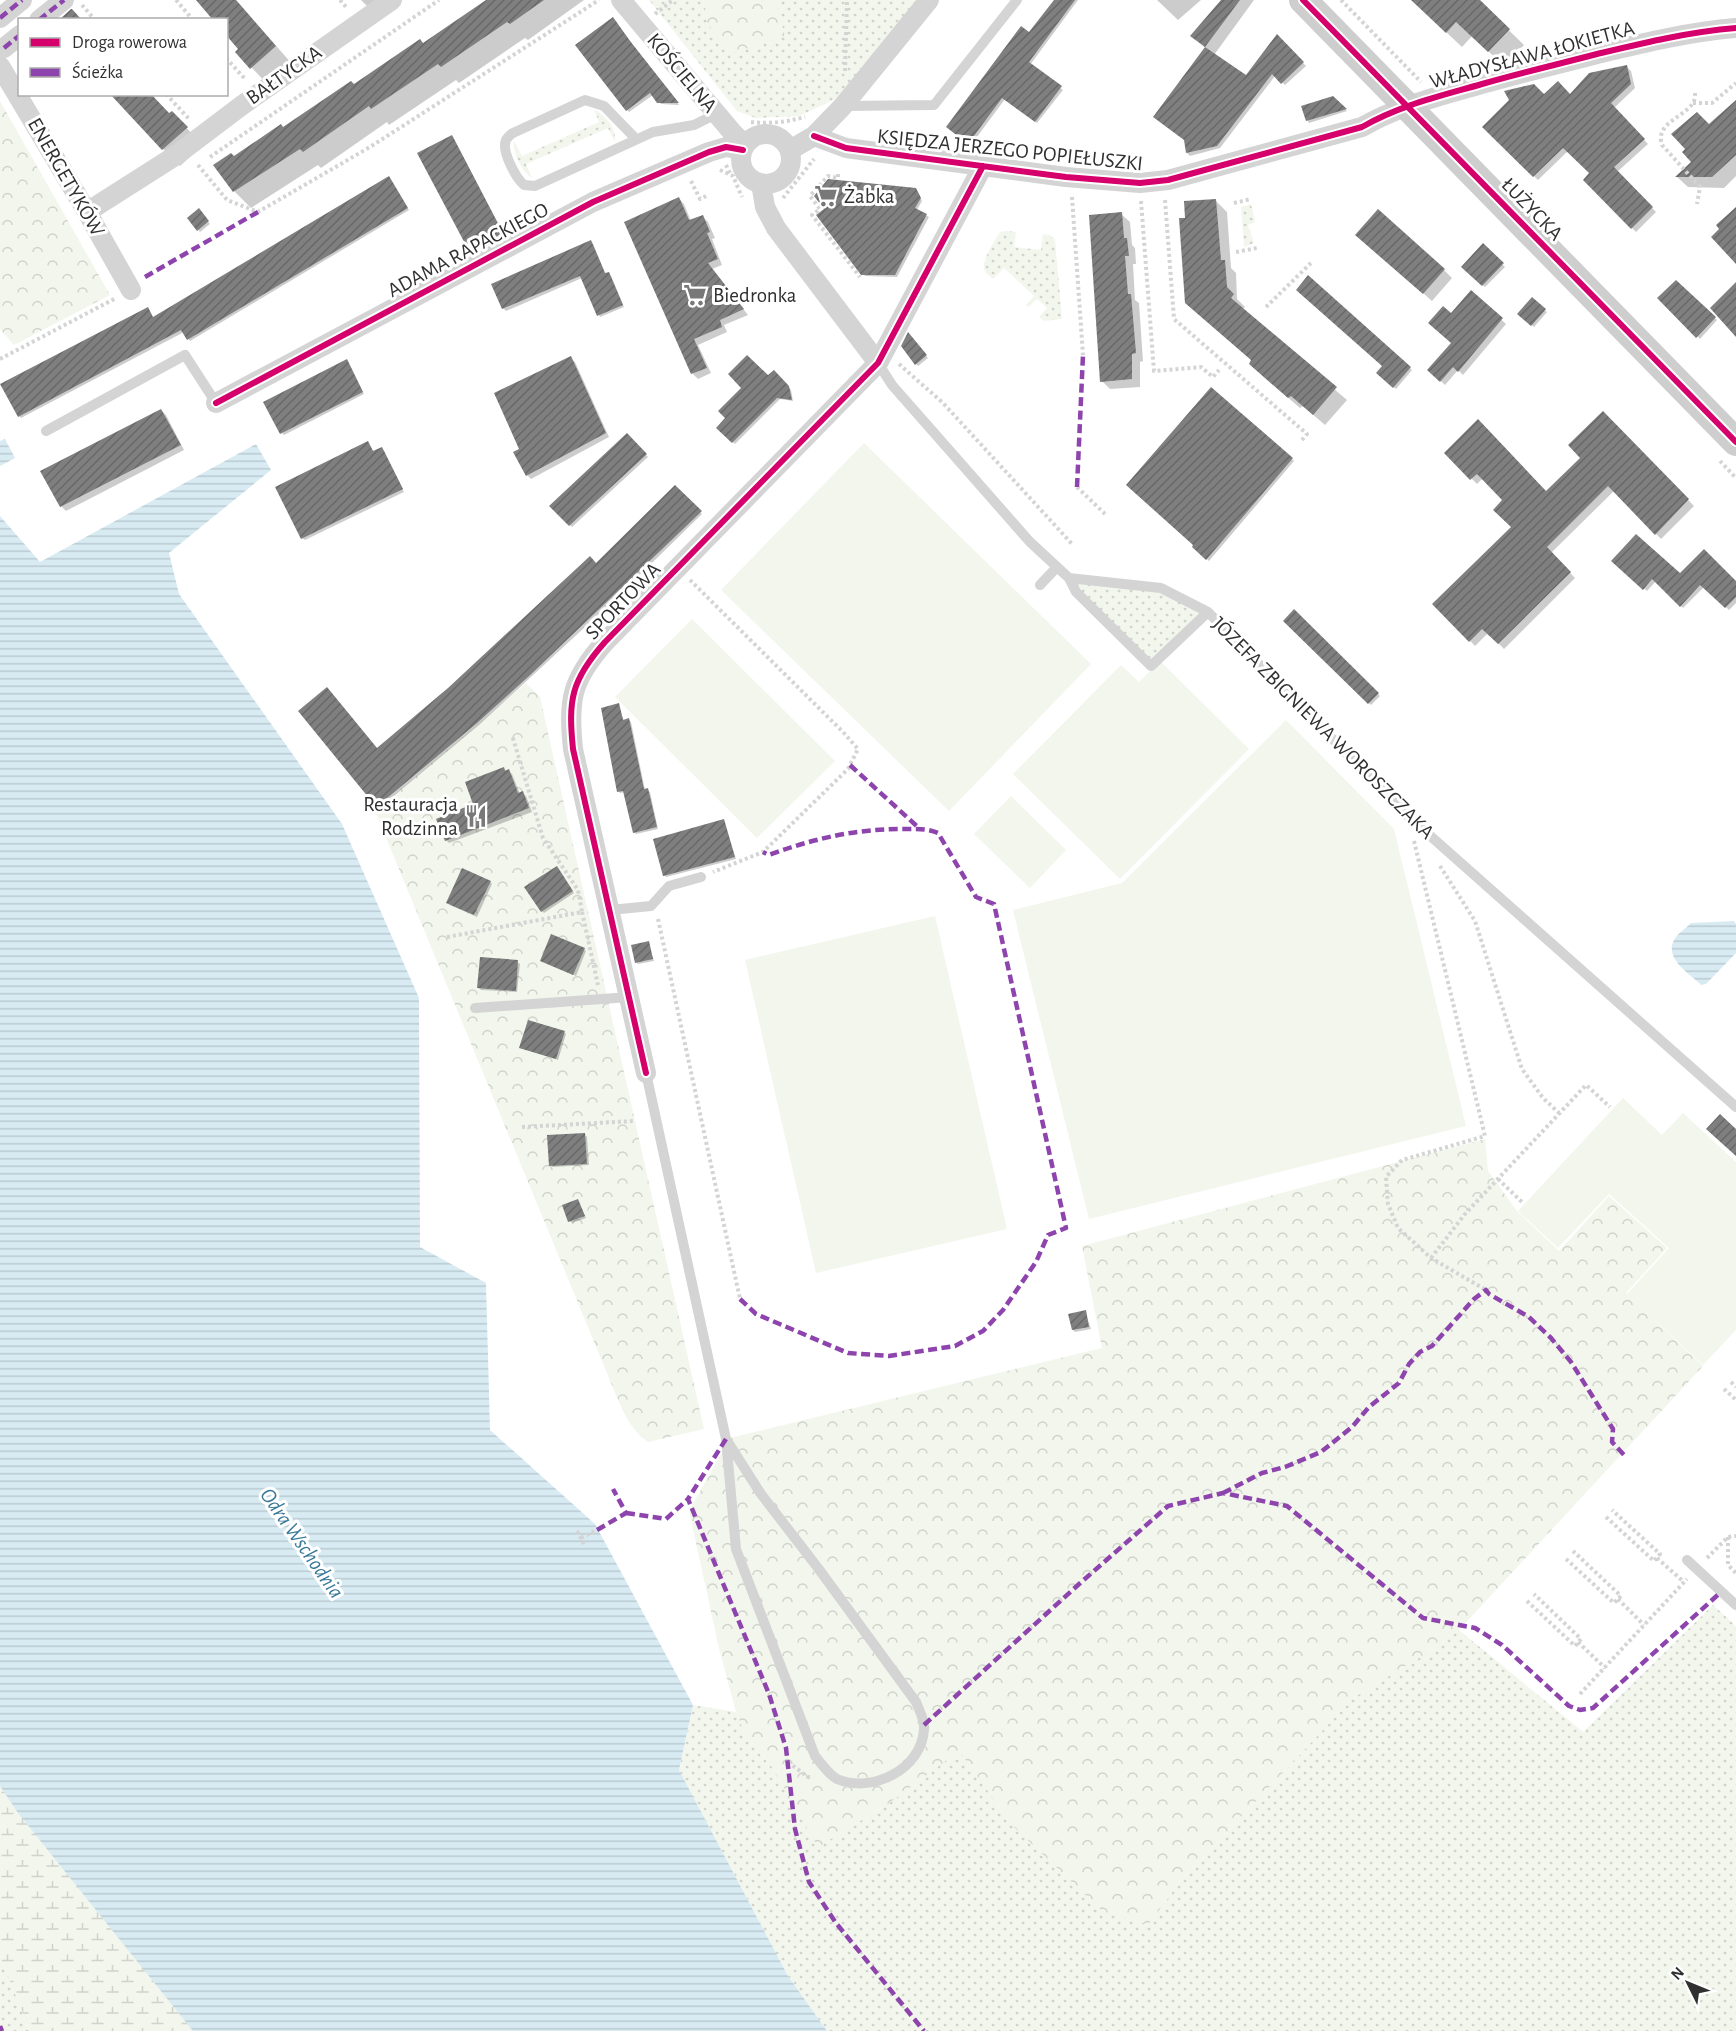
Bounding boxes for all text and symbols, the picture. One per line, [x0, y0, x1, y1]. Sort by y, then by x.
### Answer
legend [18, 18, 228, 96]
street label: WŁADYSŁAWA ŁOKIETKA [1427, 18, 1637, 92]
street label: KOŚCIELNA [643, 27, 723, 117]
text: Droga rowerowa [72, 34, 187, 52]
street label: BAŁTYCKA [243, 42, 325, 108]
text: Ścieżka [72, 61, 123, 82]
street label: ENERGETYKÓW [24, 113, 110, 240]
street label: KSIĘDZA JERZEGO POPIEŁUSZKI [876, 126, 1144, 174]
street label: ŁUŻYCKA [1497, 173, 1567, 244]
supermarket icon: Żabka [813, 183, 839, 209]
place label: Żabka [844, 185, 895, 207]
street label: ADAMA RAPACKIEGO [384, 199, 552, 301]
supermarket icon: Biedronka [682, 282, 708, 308]
place label: Biedronka [713, 285, 797, 306]
street label: SPORTOWA [581, 558, 665, 644]
street label: JÓZEFA ZBIGNIEWA WOROSZCZAKA [1208, 612, 1439, 843]
place label: Restauracja Rodzinna [363, 794, 458, 839]
restaurant icon: Restauracja Rodzinna [463, 803, 489, 829]
water label: Odra Wschodnia [256, 1484, 348, 1602]
north arrow [1658, 1953, 1718, 2013]
text: N [1668, 1964, 1687, 1983]

